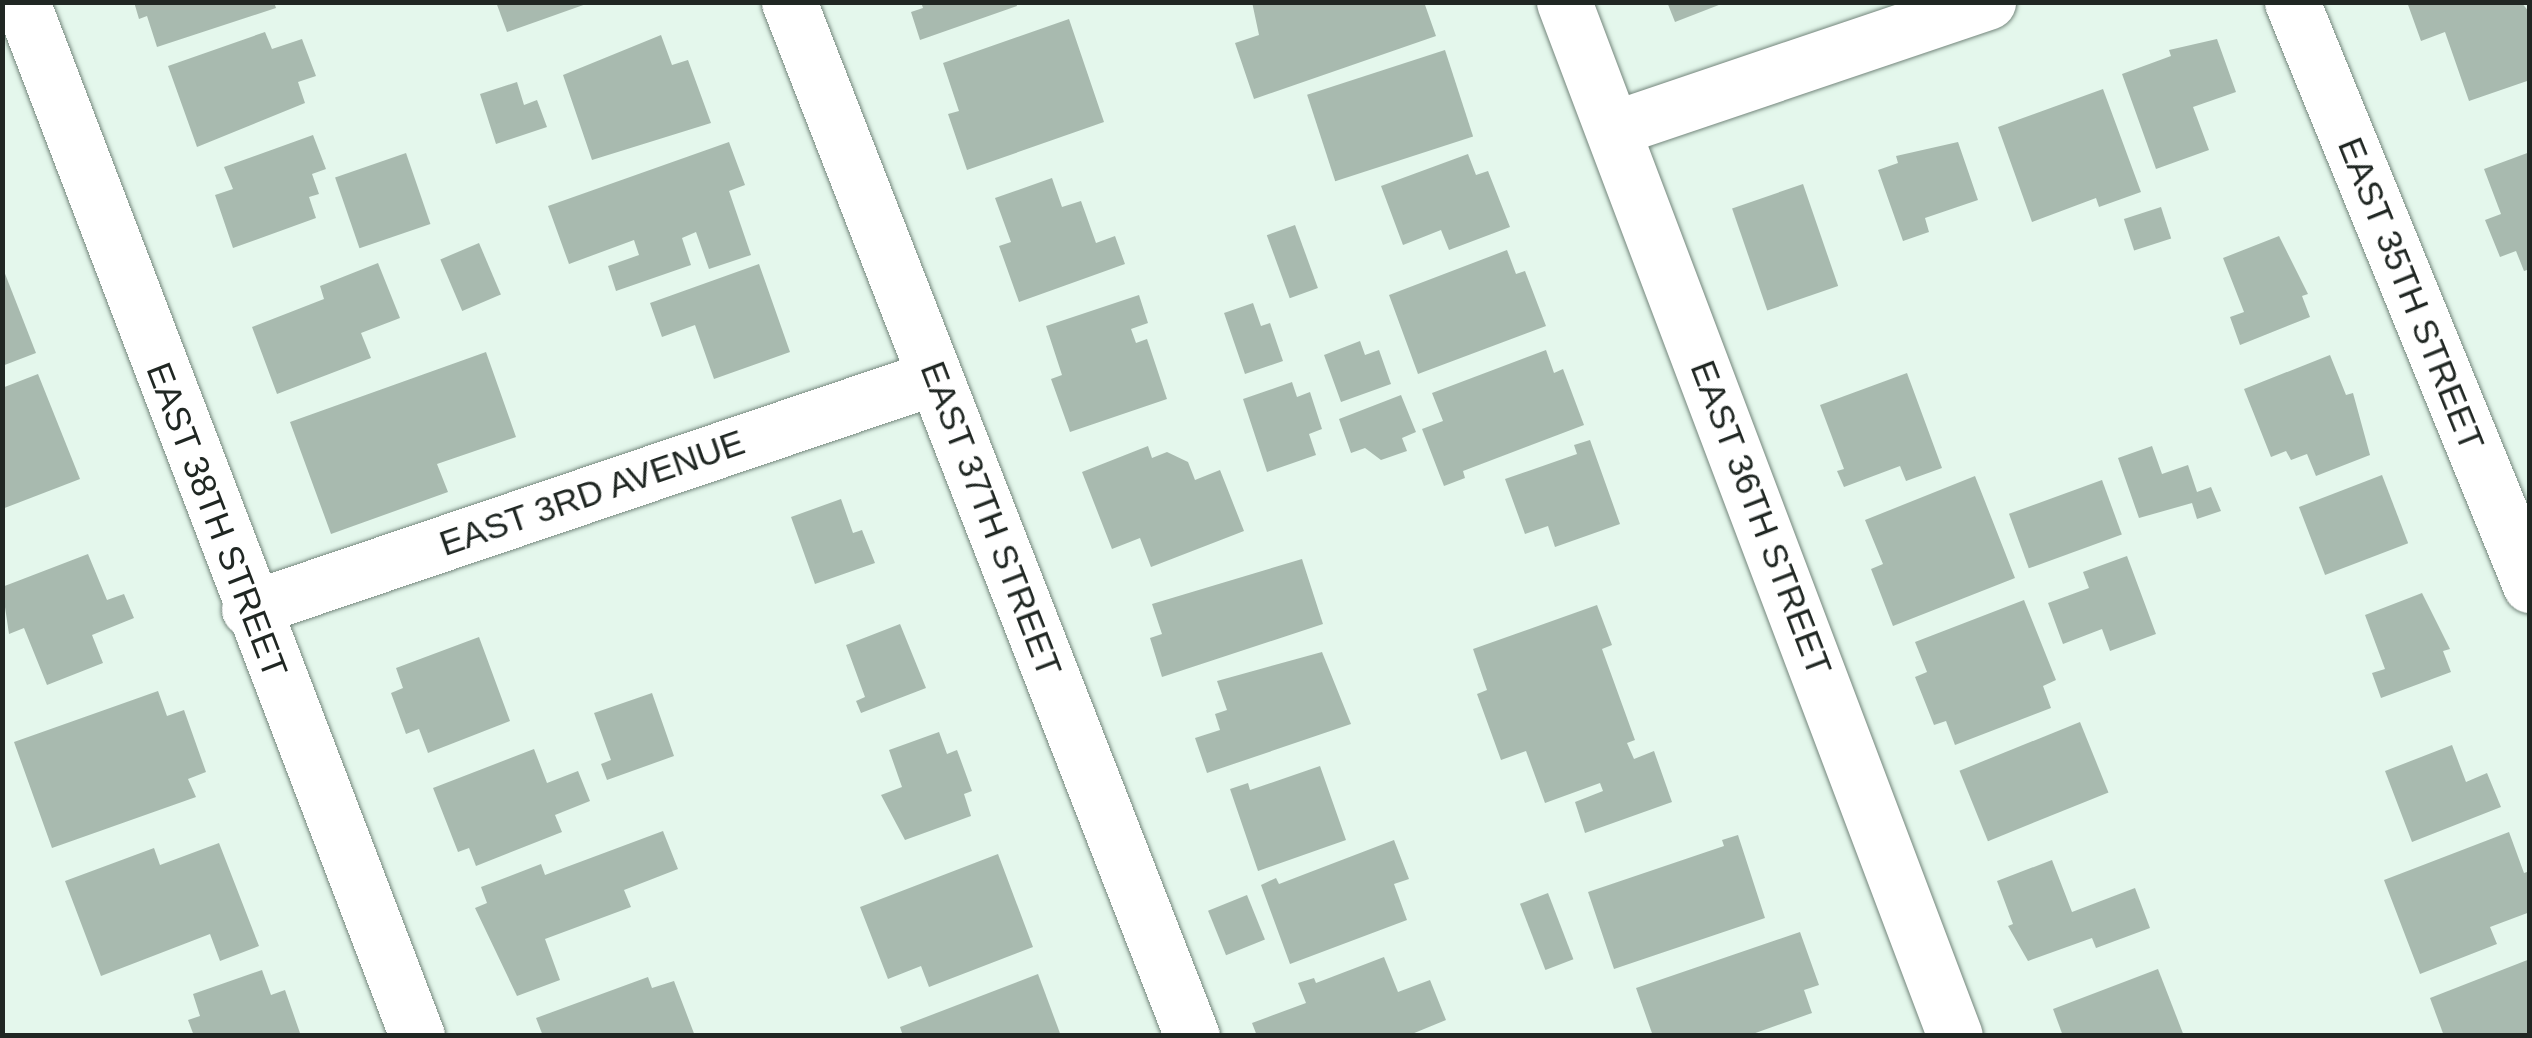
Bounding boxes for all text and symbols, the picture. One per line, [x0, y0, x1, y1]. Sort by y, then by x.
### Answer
street label: EAST 35TH STREET [2329, 131, 2493, 457]
street label: EAST 36TH STREET [1681, 354, 1841, 682]
street label: EAST 37TH STREET [911, 355, 1071, 683]
street label: EAST 38TH STREET [137, 356, 297, 684]
street label: EAST 3RD AVENUE [433, 421, 751, 565]

